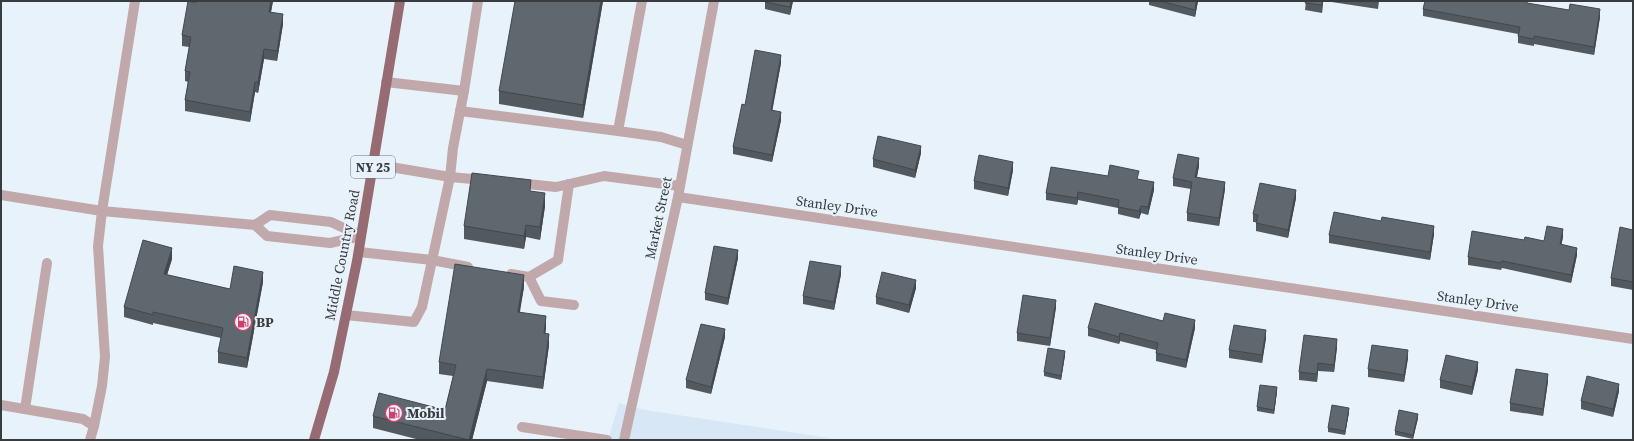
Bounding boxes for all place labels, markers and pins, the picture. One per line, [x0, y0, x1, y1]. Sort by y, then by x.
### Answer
fuel station icon: BP [233, 312, 253, 332]
place label: BP [256, 312, 274, 332]
fuel station icon: Mobil [384, 403, 404, 423]
place label: Mobil [407, 403, 445, 423]

